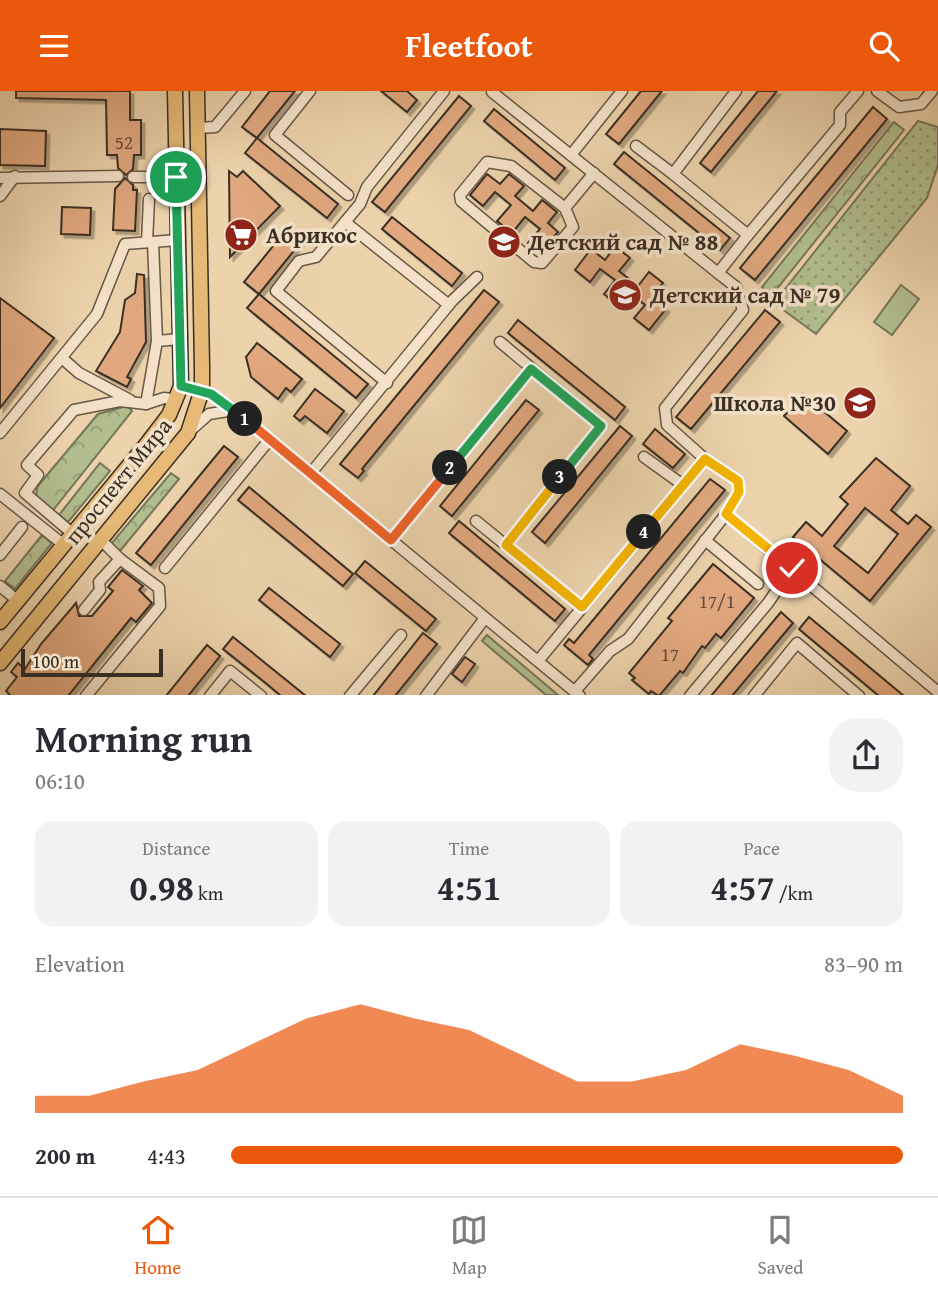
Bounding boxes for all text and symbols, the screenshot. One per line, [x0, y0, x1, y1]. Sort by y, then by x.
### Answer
text: Fleetfoot [405, 22, 533, 69]
icon: menu [35, 27, 73, 65]
icon: search [865, 27, 903, 65]
house number: 52 [115, 128, 133, 156]
pin [146, 147, 206, 207]
icon: arrive [157, 158, 195, 196]
supermarket icon: Абрикос [222, 216, 260, 254]
place label: Абрикос [266, 218, 357, 251]
school or university icon: Детский сад № 88 [485, 223, 523, 261]
place label: Детский сад № 88 [527, 225, 718, 258]
school or university icon: Детский сад № 79 [606, 276, 644, 314]
place label: Детский сад № 79 [649, 278, 840, 311]
school or university icon: Школа №30 [841, 384, 879, 422]
place label: Школа №30 [714, 386, 836, 419]
pin: 1 [228, 401, 262, 437]
text: 1 [240, 404, 249, 432]
street label: проспект Мира [56, 410, 179, 551]
pin: 2 [433, 451, 468, 485]
text: 2 [445, 453, 454, 481]
pin: 3 [542, 459, 578, 495]
text: 3 [555, 462, 564, 490]
pin: 4 [626, 515, 662, 549]
text: 4 [639, 517, 648, 545]
pin [762, 538, 822, 598]
icon: check [773, 549, 811, 587]
house number: 17/1 [699, 587, 735, 615]
house number: 17 [661, 640, 679, 668]
scale bar [21, 647, 163, 678]
text: 100 m [32, 647, 79, 675]
text: Morning run [35, 710, 252, 766]
button: share [829, 718, 903, 792]
text: 06:10 [35, 764, 85, 797]
text: Distance [142, 834, 210, 862]
text: Time [449, 834, 489, 862]
text: Pace [743, 834, 780, 862]
text: 0.98 [130, 862, 194, 913]
text: 4:51 [437, 862, 501, 913]
text: 4:57 [710, 862, 775, 913]
text: km [194, 879, 223, 907]
text: /km [775, 879, 813, 907]
text: Elevation [35, 947, 125, 980]
text: 83–90 m [824, 947, 903, 980]
text: 200 m [35, 1139, 96, 1172]
text: 4:43 [147, 1139, 186, 1172]
tab: Home [135, 1211, 181, 1281]
tab: Map [450, 1211, 488, 1281]
tab: Saved [757, 1211, 803, 1281]

